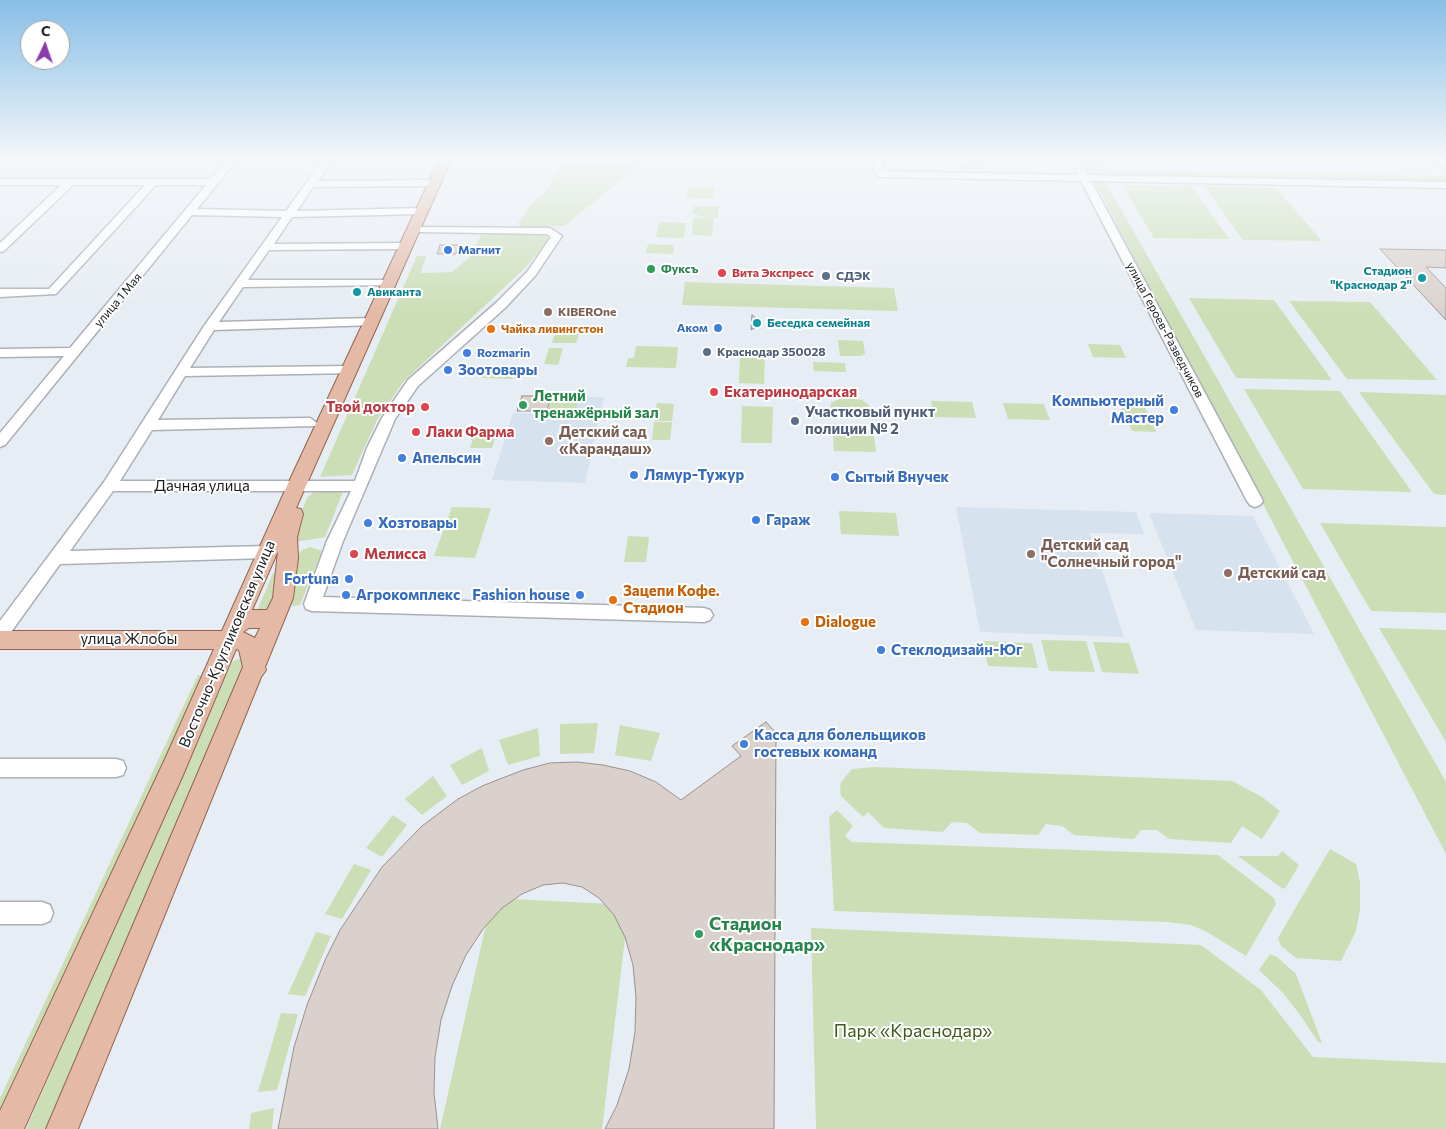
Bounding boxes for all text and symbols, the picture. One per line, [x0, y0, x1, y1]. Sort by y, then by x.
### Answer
north arrow [20, 20, 70, 70]
text: С [41, 22, 51, 39]
place label: Магнит [458, 243, 501, 257]
marker: Магнит [442, 244, 454, 256]
street label: улица Героев-Разведчиков [1123, 260, 1207, 400]
place label: Фуксъ [661, 262, 698, 276]
marker: Фуксъ [645, 263, 657, 275]
place label: Стадион "Краснодар 2" [1330, 264, 1412, 292]
place label: Вита Экспресс [732, 266, 814, 280]
marker: Вита Экспресс [716, 267, 728, 279]
place label: СДЭК [836, 269, 871, 283]
street label: улица 1 Мая [91, 270, 145, 330]
marker: СДЭК [820, 270, 832, 282]
marker: Стадион "Краснодар 2" [1416, 272, 1428, 284]
place label: Авиканта [367, 285, 421, 299]
marker: Авиканта [351, 286, 363, 298]
place label: KIBEROne [558, 305, 616, 319]
marker: KIBEROne [542, 306, 554, 318]
place label: Беседка семейная [767, 316, 870, 330]
marker: Беседка семейная [751, 317, 763, 329]
place label: Аком [677, 321, 708, 335]
place label: Чайка ливингстон [501, 322, 604, 336]
marker: Аком [712, 322, 724, 334]
marker: Чайка ливингстон [485, 323, 497, 335]
place label: Краснодар 350028 [717, 345, 826, 359]
place label: Rozmarin [477, 346, 530, 360]
marker: Краснодар 350028 [701, 346, 713, 358]
marker: Rozmarin [461, 347, 473, 359]
place label: Зоотовары [458, 361, 537, 379]
marker: Зоотовары [442, 364, 454, 376]
place label: Екатеринодарская [724, 383, 857, 401]
marker: Екатеринодарская [708, 386, 720, 398]
place label: Летний тренажёрный зал [533, 387, 659, 422]
place label: Компьютерный Мастер [1052, 392, 1164, 427]
place label: Твой доктор [326, 398, 415, 416]
marker: Летний тренажёрный зал [517, 399, 529, 411]
marker: Твой доктор [419, 401, 431, 413]
place label: Участковый пункт полиции № 2 [805, 403, 935, 438]
marker: Компьютерный Мастер [1168, 404, 1180, 416]
marker: Участковый пункт полиции № 2 [789, 415, 801, 427]
place label: Лаки Фарма [426, 423, 514, 441]
place label: Детский сад «Карандаш» [559, 423, 652, 458]
marker: Лаки Фарма [410, 426, 422, 438]
marker: Детский сад «Карандаш» [543, 435, 555, 447]
place label: Апельсин [412, 449, 481, 467]
marker: Апельсин [396, 452, 408, 464]
place label: Лямур-Тужур [644, 466, 744, 484]
place label: Сытый Внучек [845, 468, 949, 486]
marker: Лямур-Тужур [628, 469, 640, 481]
marker: Сытый Внучек [829, 471, 841, 483]
street label: Дачная улица [154, 477, 250, 495]
place label: Гараж [766, 511, 811, 529]
place label: Хозтовары [378, 514, 457, 532]
marker: Гараж [750, 514, 762, 526]
marker: Хозтовары [362, 517, 374, 529]
place label: Детский сад "Солнечный город" [1041, 536, 1182, 571]
street label: Восточно-Кругликовская улица [175, 538, 279, 750]
place label: Мелисса [364, 545, 426, 563]
marker: Мелисса [348, 548, 360, 560]
marker: Детский сад "Солнечный город" [1025, 548, 1037, 560]
place label: Детский сад [1238, 564, 1326, 582]
marker: Детский сад [1222, 567, 1234, 579]
place label: Fortuna [284, 570, 339, 588]
marker: Fortuna [343, 573, 355, 585]
place label: Зацепи Кофе. Стадион [623, 582, 720, 617]
place label: Агрокомплекс [356, 586, 460, 604]
place label: Fashion house [472, 586, 570, 604]
marker: Агрокомплекс [340, 589, 352, 601]
marker: Fashion house [574, 589, 586, 601]
marker: Зацепи Кофе. Стадион [607, 594, 619, 606]
place label: Dialogue [815, 613, 876, 631]
marker: Dialogue [799, 616, 811, 628]
street label: улица Жлобы [81, 630, 177, 648]
place label: Стеклодизайн-Юг [891, 641, 1023, 659]
marker: Стеклодизайн-Юг [875, 644, 887, 656]
place label: Касса для болельщиков гостевых команд [754, 726, 926, 761]
marker: Касса для болельщиков гостевых команд [738, 738, 750, 750]
place label: Стадион «Краснодар» [709, 913, 825, 956]
marker: Стадион «Краснодар» [693, 928, 705, 940]
park label: Парк «Краснодар» [834, 1020, 992, 1042]

